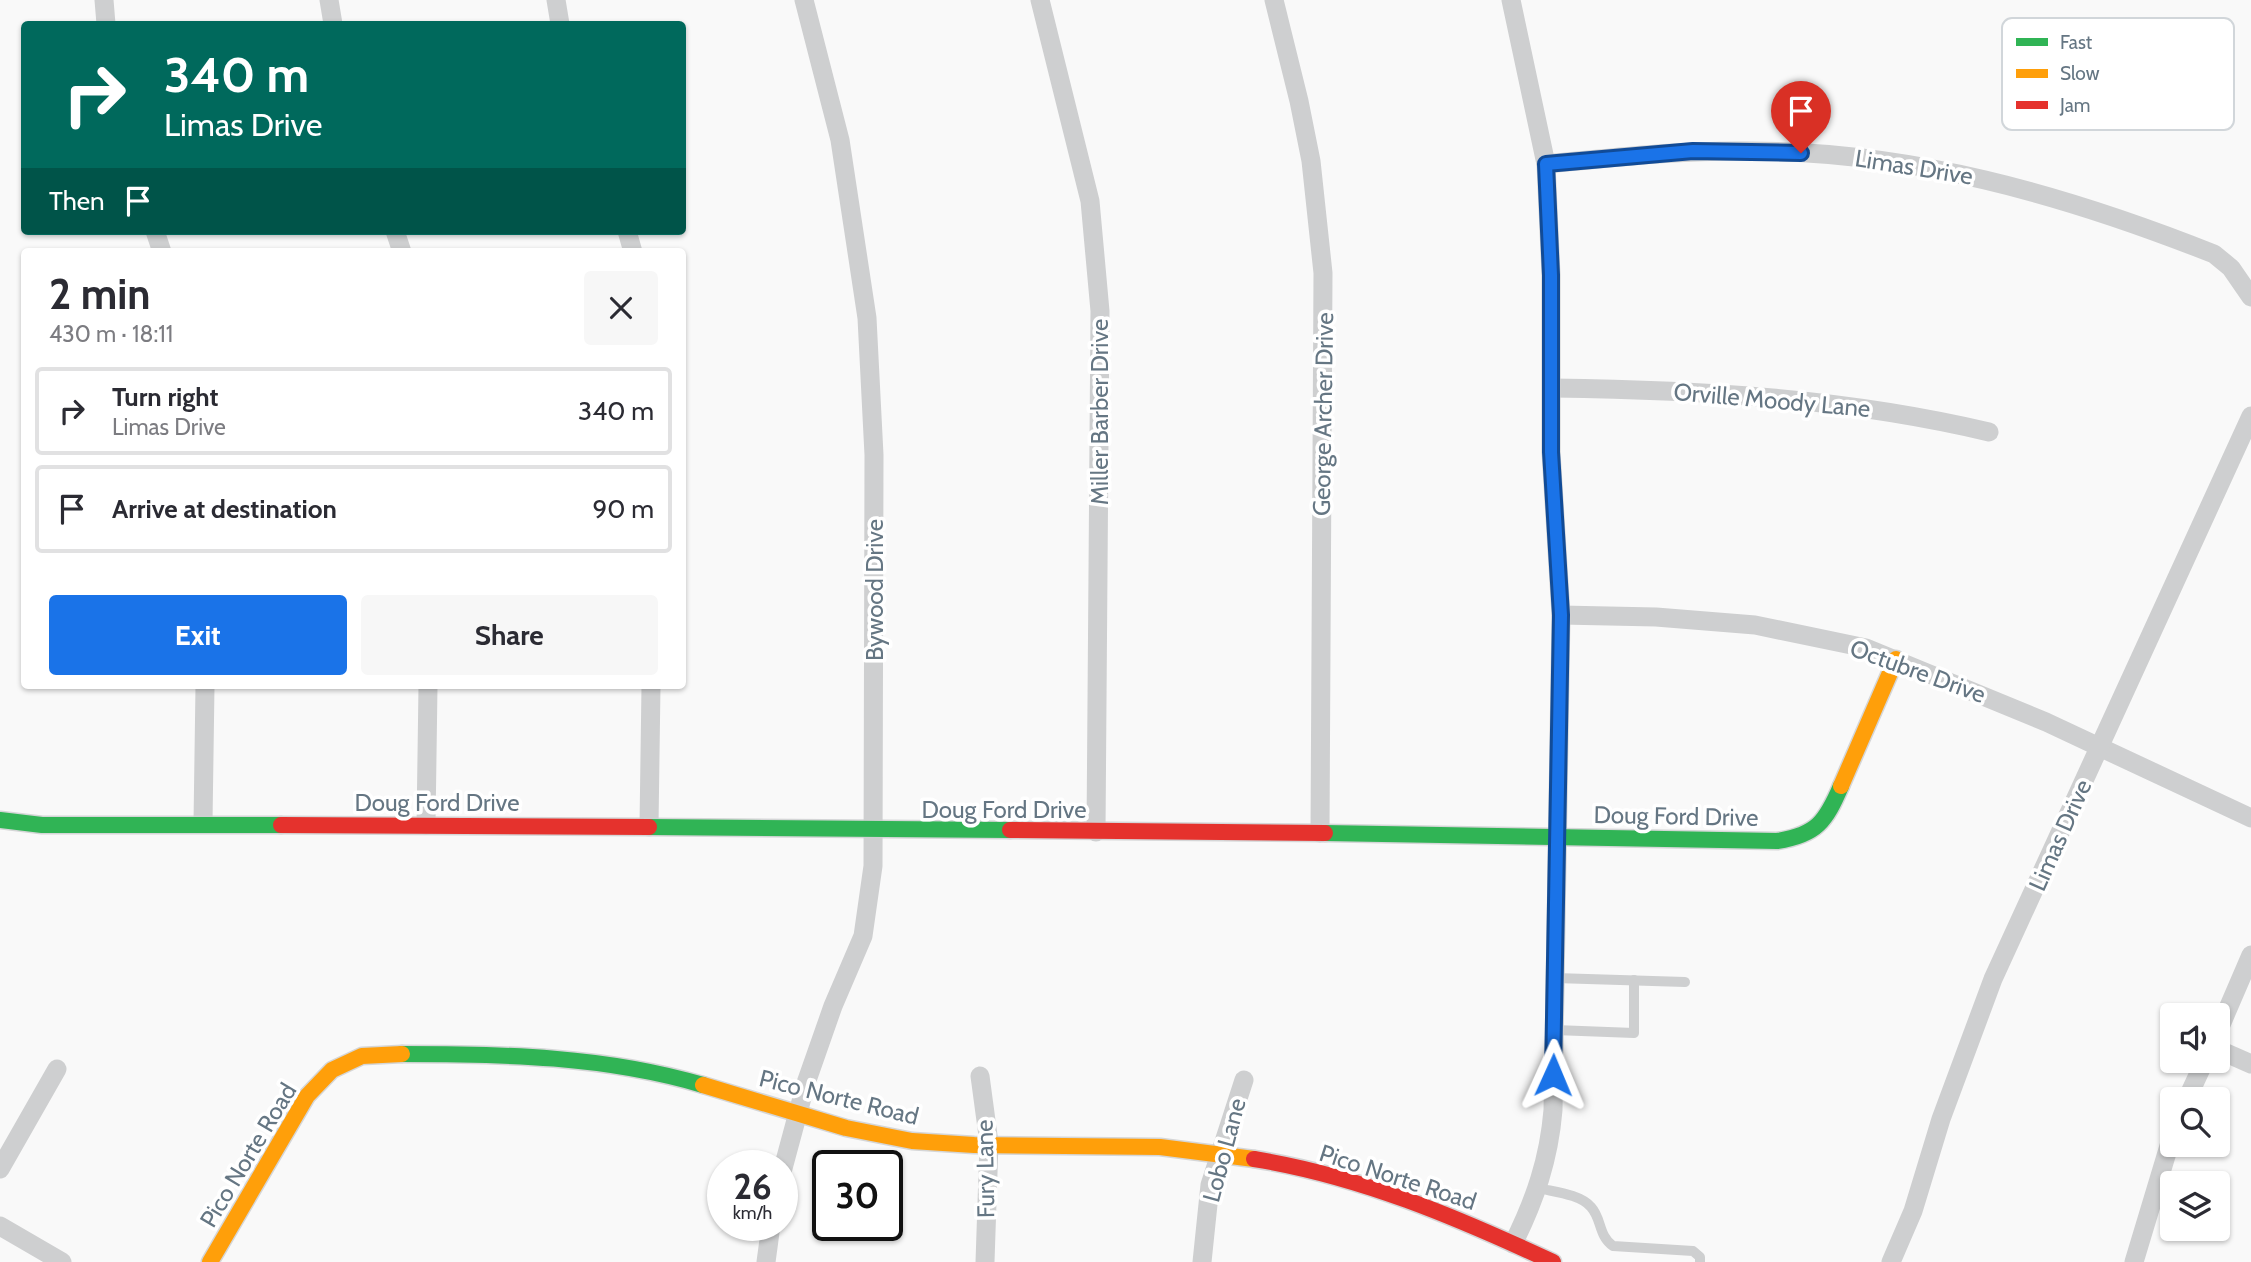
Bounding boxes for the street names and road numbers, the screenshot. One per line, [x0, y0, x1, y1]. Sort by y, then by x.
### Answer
street label: Limas Drive [1853, 143, 1975, 191]
street label: George Archer Drive [1307, 312, 1339, 516]
street label: Miller Barber Drive [1085, 319, 1114, 505]
street label: Orville Moody Lane [1672, 377, 1872, 423]
street label: Bywood Drive [860, 519, 889, 661]
street label: Octubre Drive [1846, 633, 1990, 709]
street label: Limas Drive [2023, 775, 2097, 895]
street label: Doug Ford Drive [355, 788, 519, 817]
street label: Doug Ford Drive [922, 795, 1086, 824]
street label: Doug Ford Drive [1593, 800, 1759, 832]
street label: Pico Norte Road [756, 1063, 922, 1131]
street label: Pico Norte Road [194, 1078, 302, 1232]
street label: Lobo Lane [1196, 1095, 1252, 1205]
street label: Fury Lane [970, 1119, 1000, 1219]
street label: Pico Norte Road [1316, 1138, 1480, 1216]

